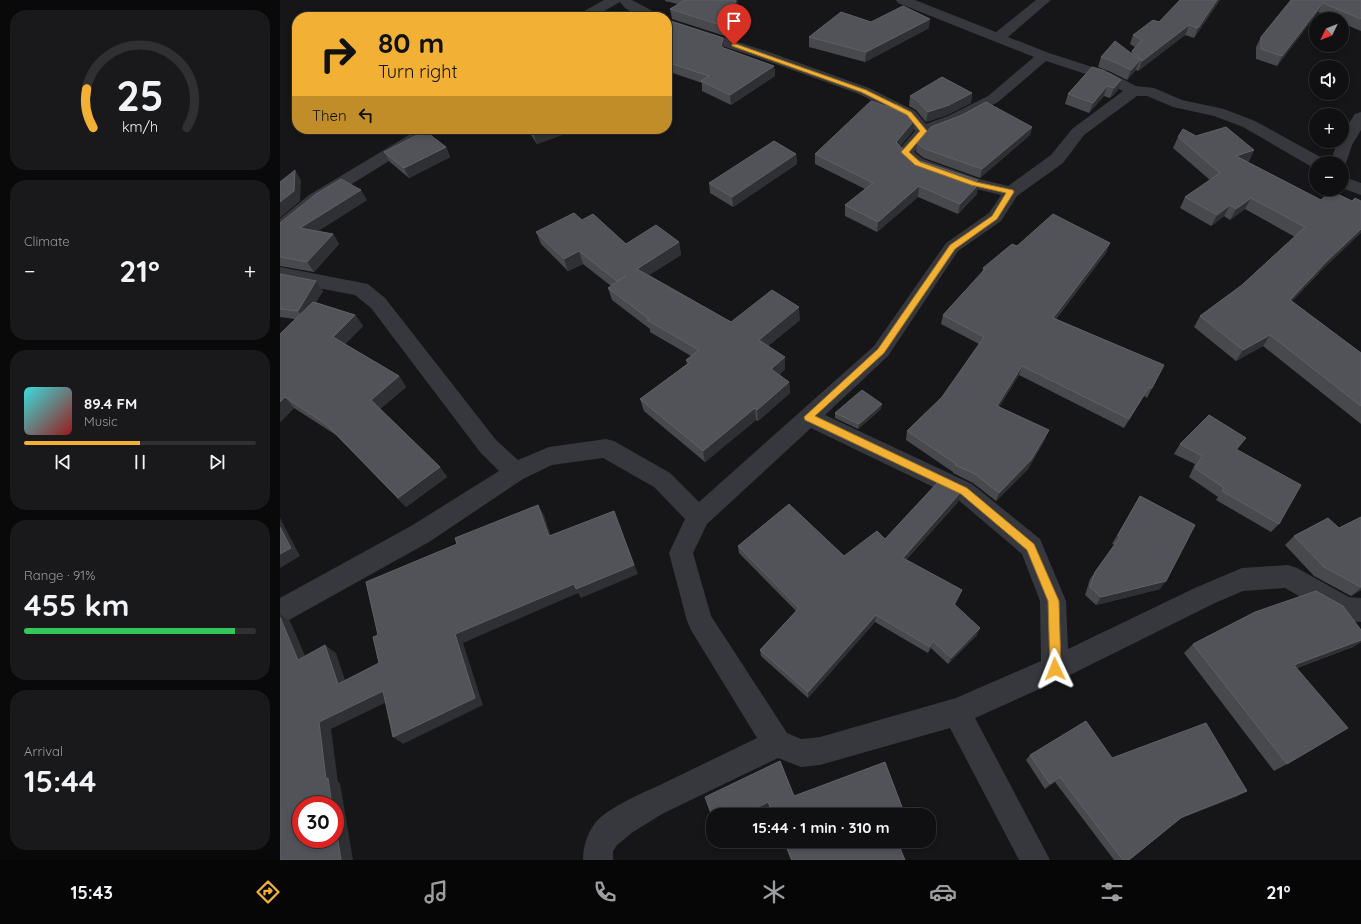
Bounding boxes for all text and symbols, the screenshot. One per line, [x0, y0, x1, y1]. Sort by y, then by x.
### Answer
pin [717, 4, 751, 45]
icon: arrive [723, 10, 745, 32]
north arrow [1309, 12, 1349, 52]
map controls [1309, 12, 1349, 196]
text: 80 m [378, 25, 444, 60]
icon: right [312, 28, 364, 80]
text: Turn right [378, 60, 458, 83]
button: sound [1309, 60, 1349, 100]
text: 25 [116, 69, 164, 121]
icon: left [355, 104, 377, 126]
text: Then [312, 106, 347, 125]
button: + [1309, 108, 1349, 148]
text: km/h [122, 118, 158, 136]
button: − [1309, 156, 1349, 196]
text: Climate [24, 233, 70, 249]
text: 21° [119, 252, 160, 290]
text: − [24, 257, 35, 285]
text: + [244, 257, 256, 285]
text: 89.4 FM [84, 394, 137, 413]
text: Music [84, 413, 118, 429]
icon: previous [52, 451, 74, 473]
icon: pause [129, 451, 151, 473]
icon: next [206, 451, 228, 473]
text: Range · 91% [24, 567, 95, 583]
text: 455 km [24, 586, 129, 624]
position arrow [1034, 648, 1076, 690]
text: Arrival [24, 743, 63, 759]
text: 15:44 [24, 762, 96, 800]
speed limit sign: 30 [292, 796, 344, 848]
text: 15:44 · 1 min · 310 m [752, 818, 890, 837]
icon: directions [254, 878, 282, 906]
icon: music [422, 878, 450, 906]
icon: phone [591, 878, 619, 906]
icon: climate [760, 878, 788, 906]
icon: car [929, 878, 957, 906]
icon: filters [1098, 878, 1126, 906]
text: 15:43 [70, 881, 113, 904]
text: 21° [1266, 881, 1291, 904]

